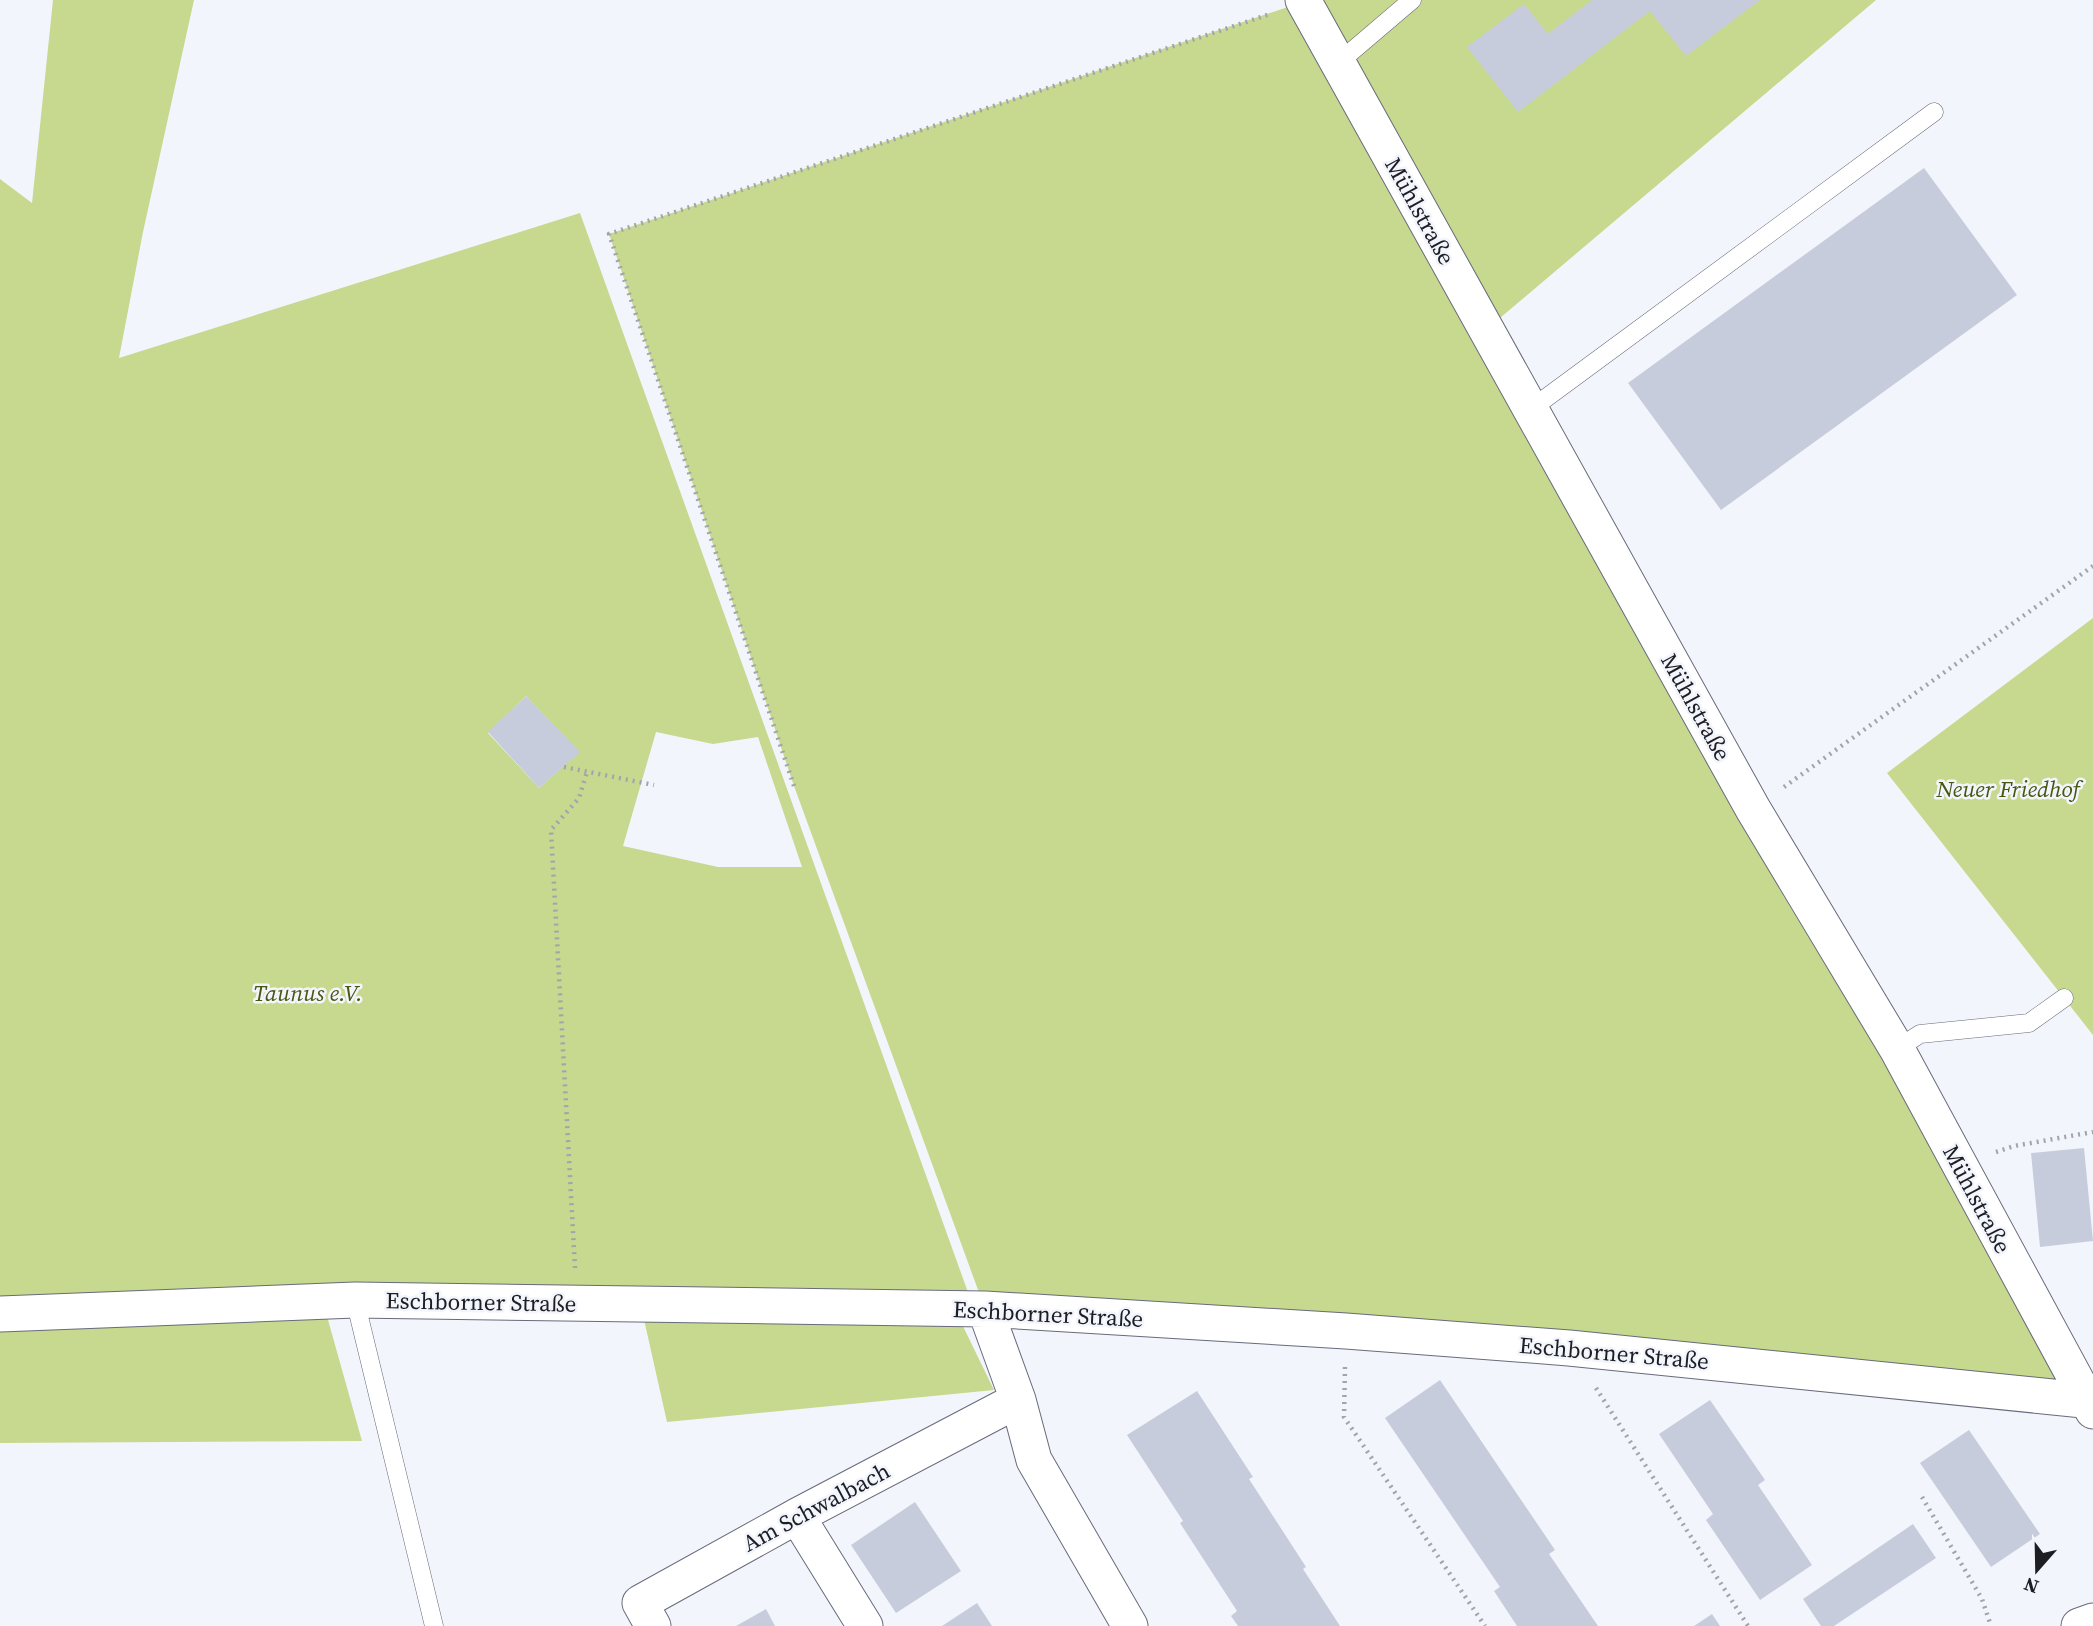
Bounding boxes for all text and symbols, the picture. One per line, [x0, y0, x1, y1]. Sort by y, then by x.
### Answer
street label: Mühlstraße [1377, 151, 1463, 271]
street label: Mühlstraße [1653, 647, 1739, 767]
park label: Neuer Friedhof [1936, 773, 2084, 805]
park label: Taunus e.V. [253, 977, 363, 1009]
street label: Mühlstraße [1935, 1139, 2019, 1259]
street label: Eschborner Straße [385, 1284, 577, 1320]
street label: Eschborner Straße [952, 1293, 1144, 1335]
street label: Eschborner Straße [1518, 1329, 1710, 1377]
street label: Am Schwalbach [737, 1455, 896, 1559]
north arrow [2002, 1535, 2072, 1605]
text: N [2020, 1571, 2042, 1601]

